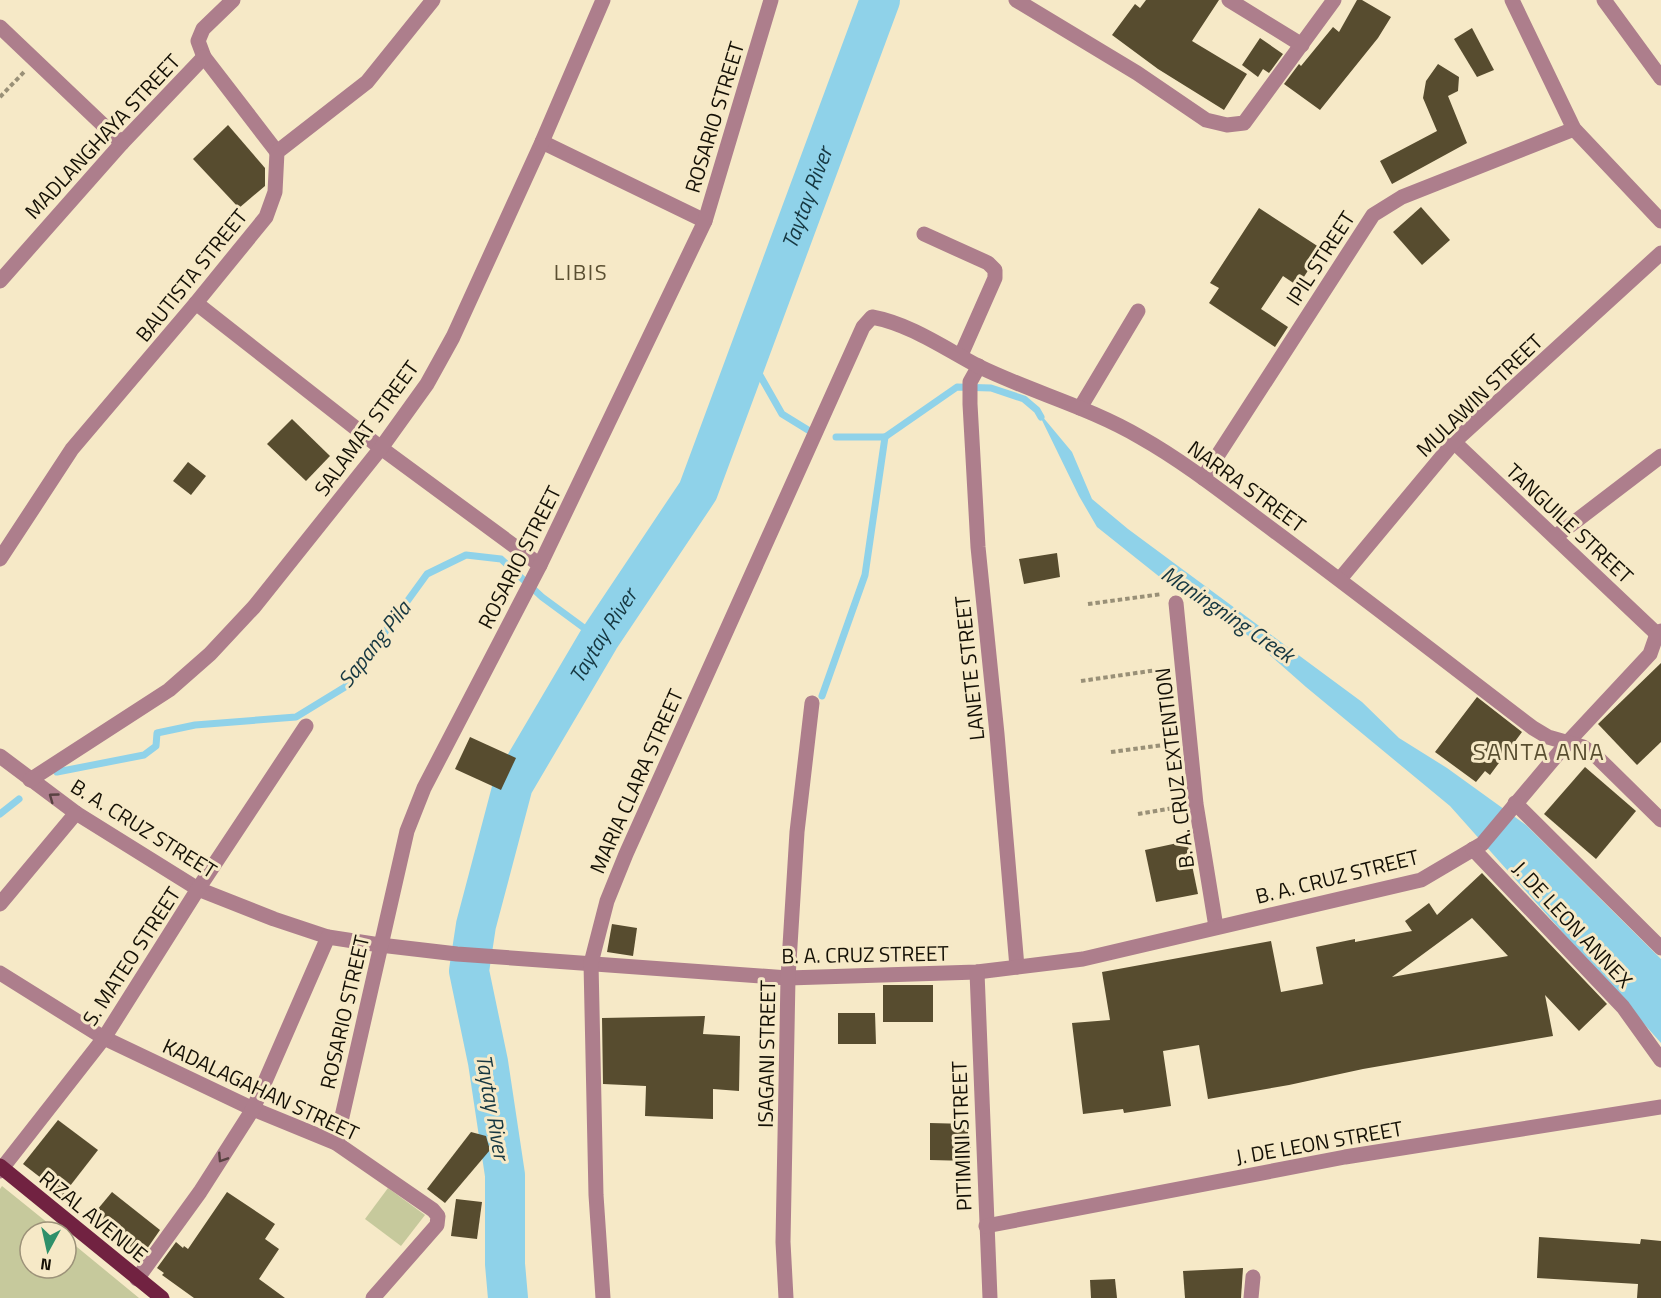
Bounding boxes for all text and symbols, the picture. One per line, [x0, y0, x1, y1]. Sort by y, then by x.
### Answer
street label: ROSARIO STREET [676, 37, 752, 197]
street label: MADLANGHAYA STREET [17, 46, 187, 226]
water label: Taytay River [772, 139, 842, 253]
street label: BAUTISTA STREET [127, 202, 255, 348]
street label: IPIL STREET [1277, 204, 1363, 312]
district label: LIBIS [554, 255, 608, 289]
street label: MULAWIN STREET [1408, 326, 1550, 464]
street label: SALAMAT STREET [306, 354, 426, 502]
street label: NARRA STREET [1181, 432, 1313, 540]
street label: TANGUILE STREET [1499, 455, 1641, 591]
street label: ROSARIO STREET [469, 480, 569, 634]
water label: Maningning Creek [1155, 557, 1303, 672]
water label: Taytay River [560, 579, 647, 689]
water label: Sapang Pila [329, 592, 420, 695]
street label: LANETE STREET [945, 594, 993, 742]
street label: B. A. CRUZ EXTENTION [1146, 666, 1202, 870]
street label: MARIA CLARA STREET [581, 684, 691, 878]
district label: SANTA ANA [1473, 733, 1605, 769]
street label: B. A. CRUZ STREET [65, 770, 223, 886]
one-way arrow [48, 793, 59, 804]
street label: B. A. CRUZ STREET [1252, 840, 1422, 912]
street label: J. DE LEON ANNEX [1506, 853, 1641, 995]
street label: S. MATEO STREET [74, 880, 188, 1032]
street label: ROSARIO STREET [311, 932, 377, 1092]
street label: B. A. CRUZ STREET [781, 937, 949, 971]
street label: ISAGANI STREET [749, 980, 783, 1128]
street label: KADALAGAHAN STREET [158, 1029, 364, 1149]
water label: Taytay River [467, 1052, 519, 1165]
street label: PITIMINI STREET [942, 1060, 980, 1212]
street label: J. DE LEON STREET [1233, 1112, 1405, 1172]
one-way arrow [217, 1152, 229, 1162]
street label: RIZAL AVENUE [35, 1165, 153, 1267]
north arrow [18, 1220, 78, 1280]

